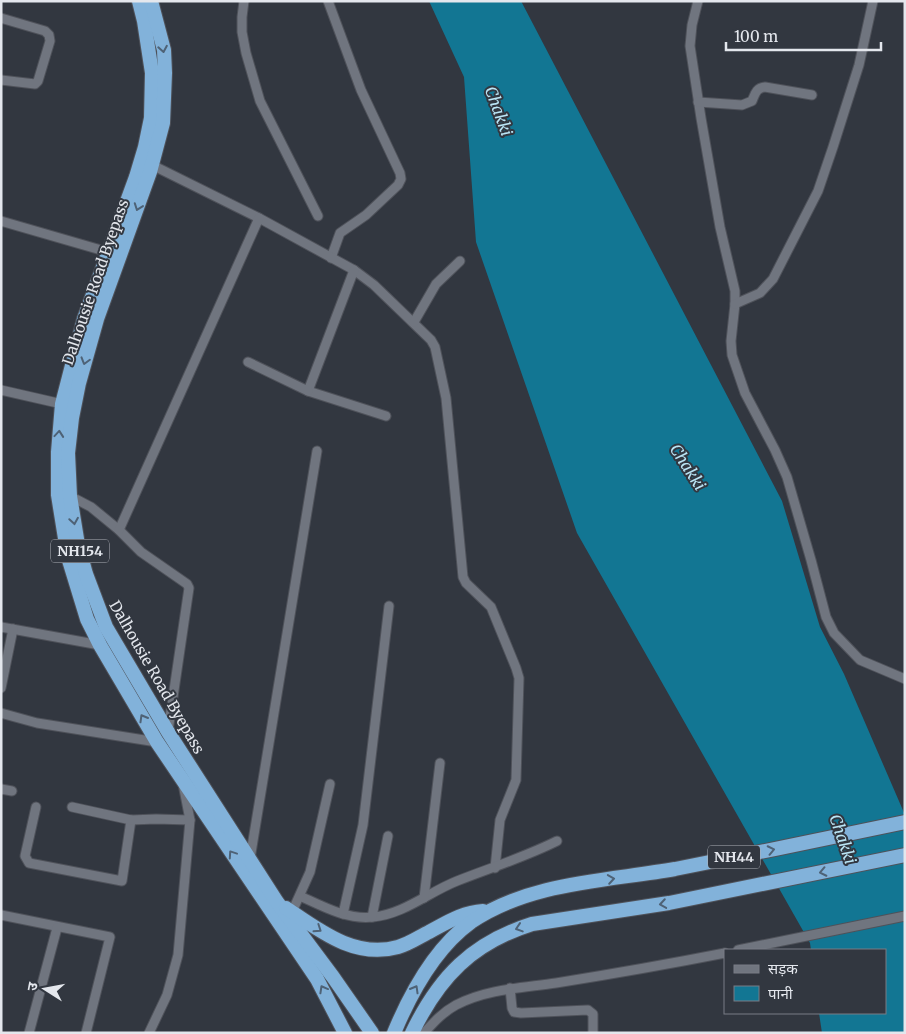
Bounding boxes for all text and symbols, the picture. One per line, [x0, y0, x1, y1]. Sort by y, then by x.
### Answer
scale bar [726, 20, 881, 52]
text: 100 m [734, 27, 778, 46]
one-way arrow [157, 44, 167, 53]
water label: Chakki [481, 83, 517, 139]
street label: Dalhousie Road Byepass [58, 197, 132, 367]
one-way arrow [134, 202, 144, 211]
one-way arrow [80, 356, 91, 365]
one-way arrow [53, 430, 64, 438]
water label: Chakki [666, 440, 711, 494]
one-way arrow [69, 517, 79, 525]
road number: NH154 [51, 540, 109, 562]
street label: Dalhousie Road Byepass [105, 597, 209, 757]
one-way arrow [140, 715, 150, 724]
water label: Chakki [825, 811, 861, 867]
road number: NH44 [708, 846, 760, 869]
one-way arrow [766, 846, 775, 856]
one-way arrow [229, 851, 238, 860]
one-way arrow [818, 867, 827, 877]
one-way arrow [607, 874, 615, 885]
one-way arrow [659, 898, 668, 908]
one-way arrow [515, 922, 524, 932]
one-way arrow [312, 923, 321, 933]
legend [724, 949, 886, 1014]
text: सड़क [768, 959, 798, 978]
north arrow [20, 964, 70, 1014]
text: उ [23, 980, 42, 992]
text: पानी [768, 984, 794, 1003]
one-way arrow [409, 985, 419, 994]
one-way arrow [319, 986, 329, 995]

